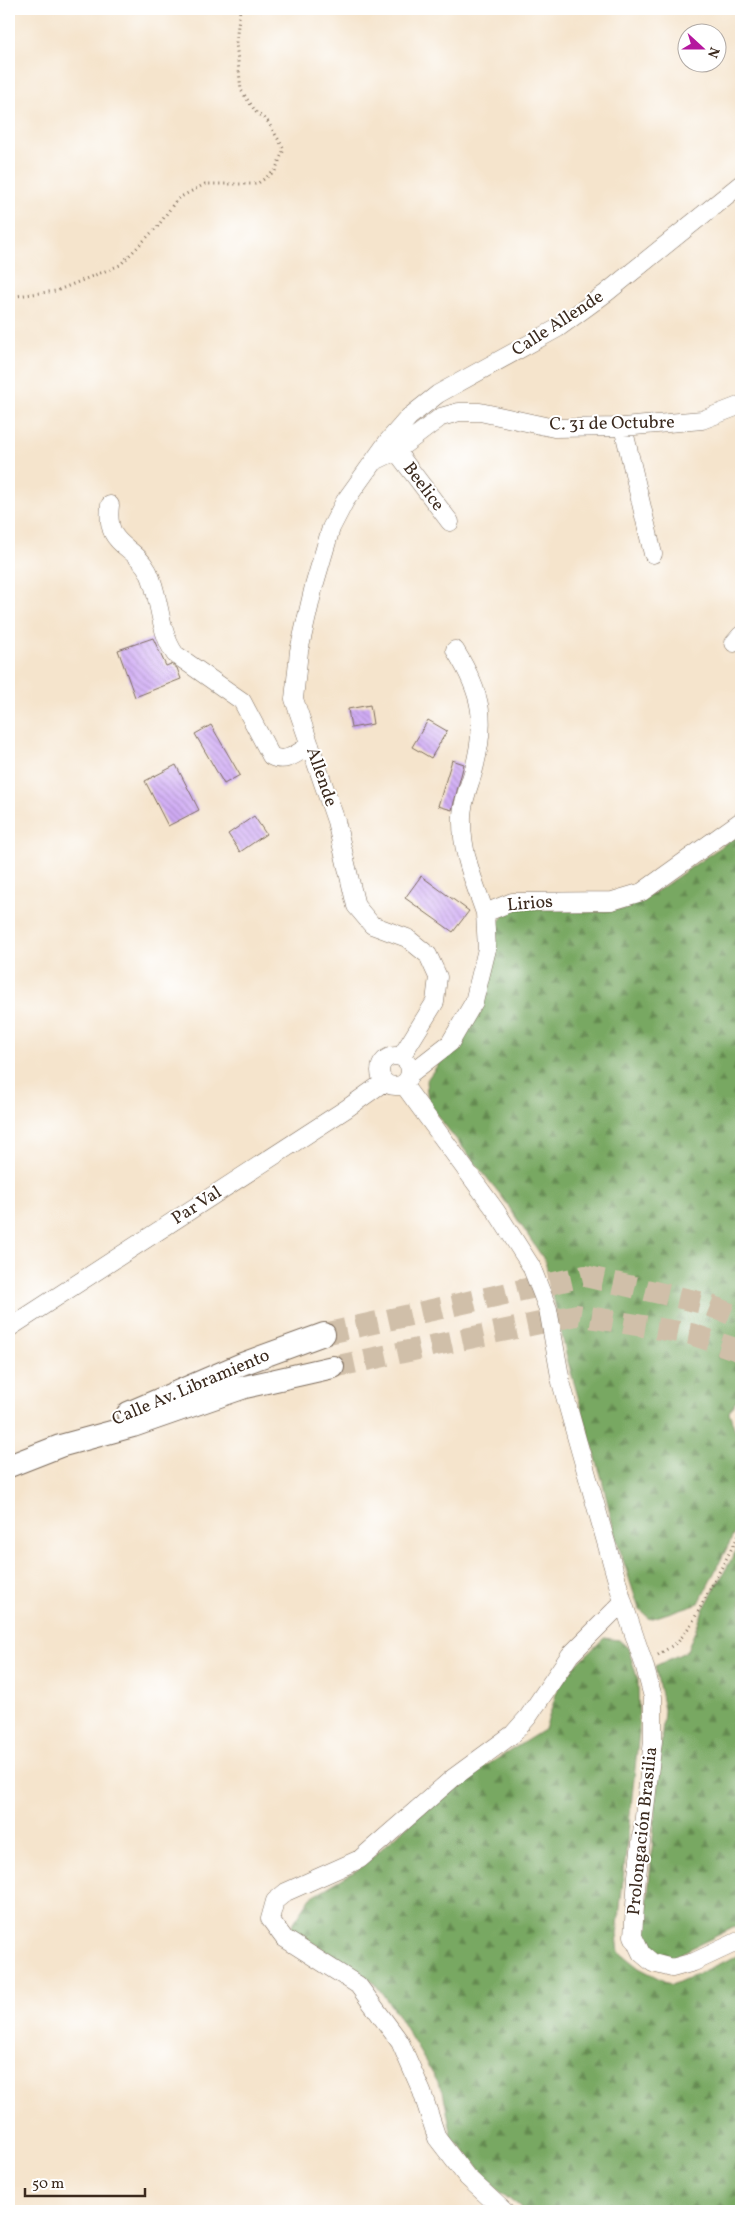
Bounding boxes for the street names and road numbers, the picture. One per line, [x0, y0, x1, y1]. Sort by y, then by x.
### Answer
street label: Calle Allende [507, 285, 609, 363]
street label: C. 31 de Octubre [549, 410, 675, 438]
street label: Beelice [396, 457, 450, 517]
street label: Allende [299, 744, 343, 810]
street label: Lirios [506, 890, 554, 918]
street label: Par Val [167, 1181, 227, 1231]
street label: Calle Av. Libramiento [108, 1343, 274, 1433]
street label: Prolongación Brasilia [622, 1746, 664, 1916]

